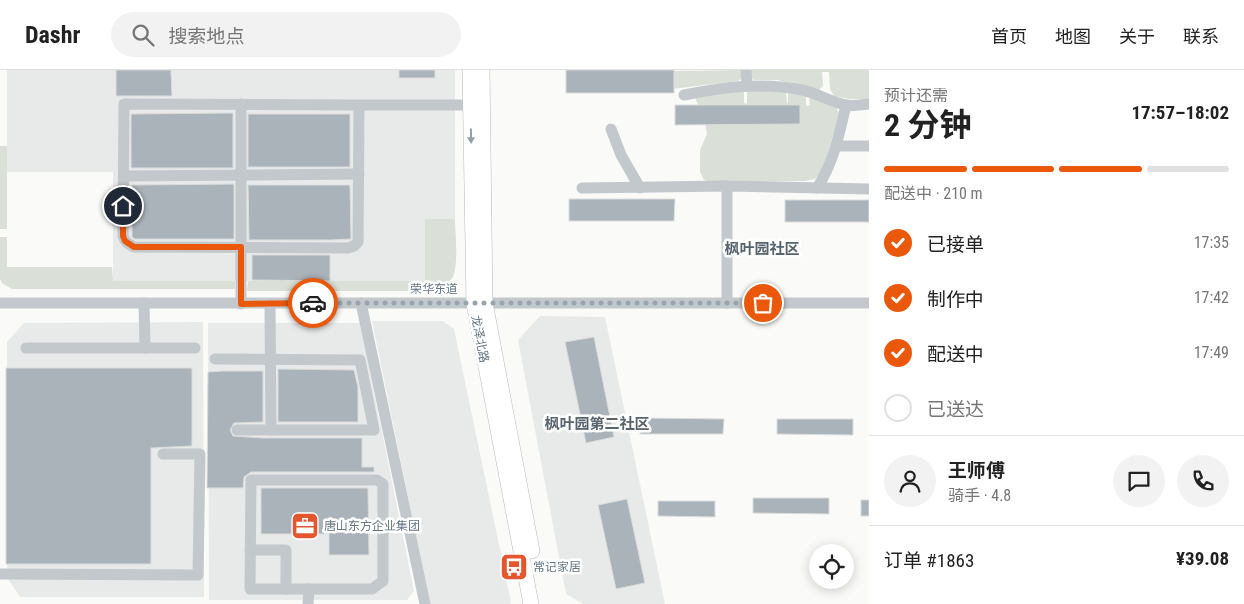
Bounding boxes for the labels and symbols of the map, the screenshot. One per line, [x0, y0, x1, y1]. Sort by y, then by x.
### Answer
one-way arrow [468, 128, 476, 144]
pin [102, 185, 144, 227]
district label: 枫叶园社区 [724, 240, 800, 258]
courier [288, 278, 338, 328]
street label: 荣华东道 [410, 282, 458, 296]
pin [742, 282, 784, 324]
street label: 龙泽北路 [469, 314, 491, 364]
district label: 枫叶园第二社区 [544, 415, 650, 433]
office icon: 唐山东方企业集团 [290, 511, 320, 541]
place label: 唐山东方企业集团 [324, 519, 420, 533]
bus stop icon: 常记家居 [499, 552, 529, 582]
place label: 常记家居 [533, 560, 581, 574]

